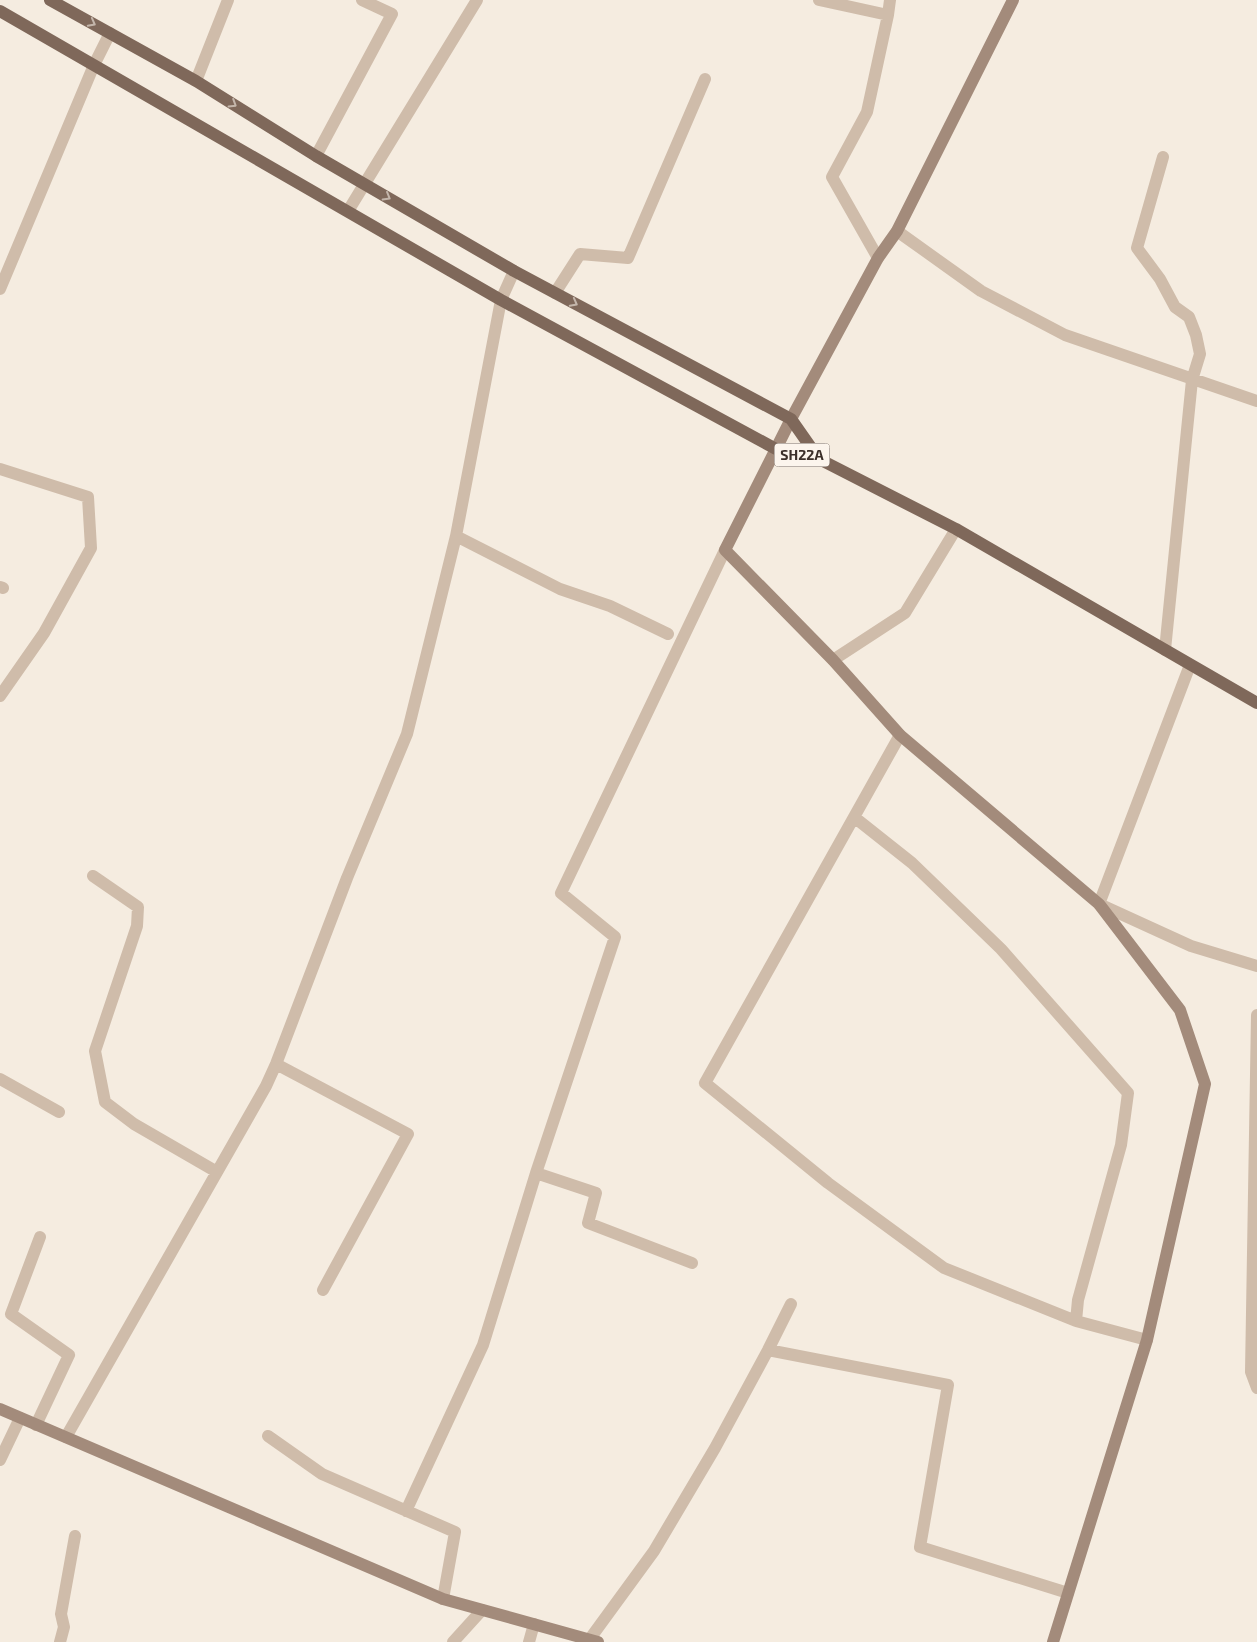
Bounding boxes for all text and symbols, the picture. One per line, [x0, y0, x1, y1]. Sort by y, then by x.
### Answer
one-way arrow [87, 17, 96, 27]
one-way arrow [228, 98, 237, 108]
one-way arrow [382, 191, 391, 201]
one-way arrow [569, 297, 578, 307]
road number: SH22A [774, 444, 830, 466]

